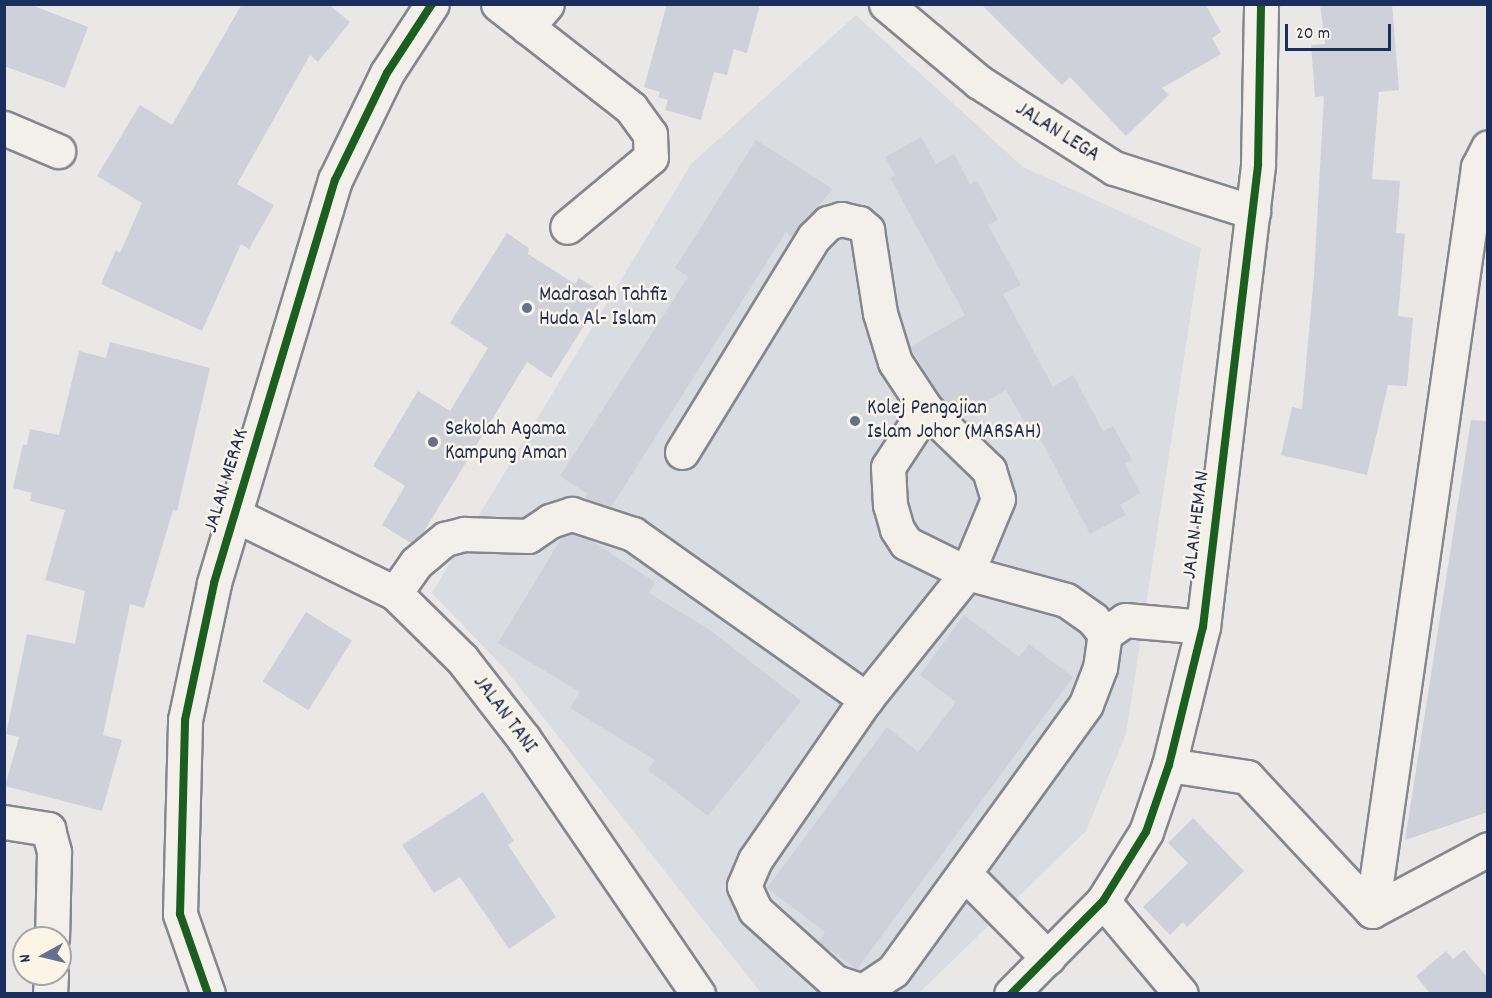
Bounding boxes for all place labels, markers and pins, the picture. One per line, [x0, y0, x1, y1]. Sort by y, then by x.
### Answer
place label: Madrasah Tahfiz Huda Al- Islam [539, 283, 667, 333]
marker: Madrasah Tahfiz Huda Al- Islam [520, 301, 534, 315]
place label: Kolej Pengajian Islam Johor (MARSAH) [867, 396, 1041, 446]
marker: Kolej Pengajian Islam Johor (MARSAH) [848, 414, 862, 428]
place label: Sekolah Agama Kampung Aman [445, 417, 567, 467]
marker: Sekolah Agama Kampung Aman [426, 435, 440, 449]

